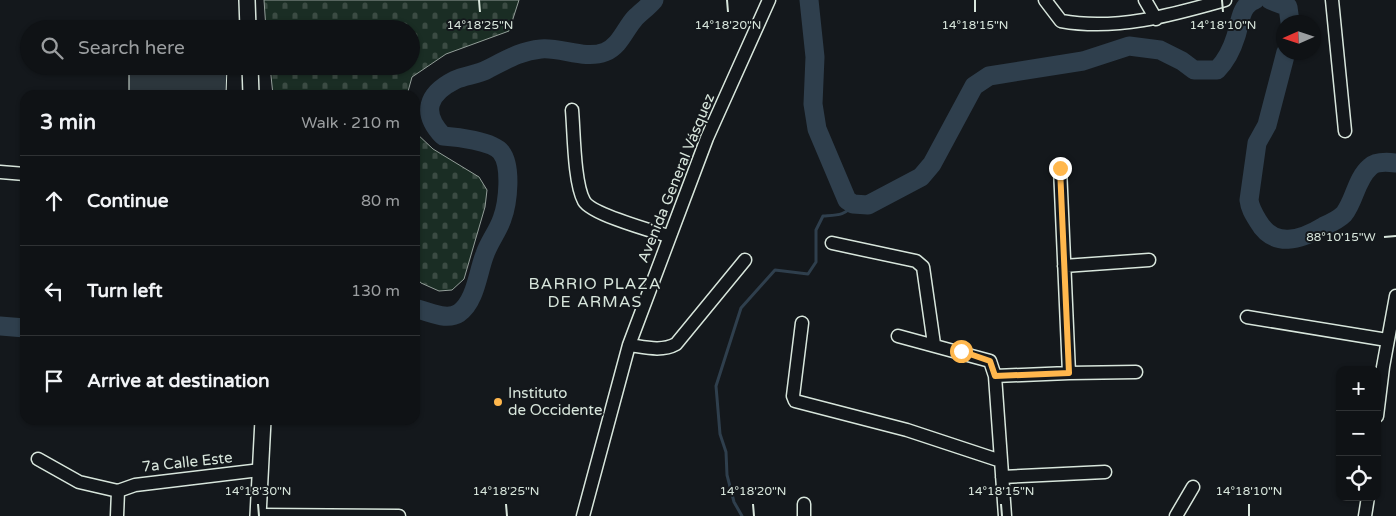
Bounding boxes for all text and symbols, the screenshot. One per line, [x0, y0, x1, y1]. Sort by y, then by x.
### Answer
north arrow [1276, 15, 1321, 60]
text: 14°18'25"N [447, 18, 514, 32]
text: 14°18'20"N [695, 18, 762, 32]
text: 14°18'15"N [942, 18, 1009, 32]
text: 14°18'10"N [1190, 18, 1257, 32]
search box [20, 20, 420, 75]
icon: search [38, 34, 66, 62]
text: Search here [78, 37, 185, 59]
street label: Avenida General Vásquez [634, 91, 718, 265]
text: 3 min [40, 110, 96, 135]
text: Walk · 210 m [301, 113, 400, 133]
route end [1049, 157, 1072, 180]
icon: ahead [40, 187, 68, 215]
text: Continue [87, 190, 169, 212]
text: 80 m [361, 191, 400, 211]
text: 88°10'15"W [1306, 230, 1376, 244]
district label: BARRIO PLAZA DE ARMAS [528, 274, 662, 312]
icon: left [40, 277, 68, 305]
text: Turn left [87, 280, 163, 302]
text: 130 m [351, 281, 400, 301]
route start [950, 340, 973, 363]
map controls [1336, 366, 1381, 501]
button: + [1336, 366, 1381, 411]
icon: arrive [40, 367, 68, 395]
text: Arrive at destination [87, 370, 270, 392]
place label: Instituto de Occidente [508, 384, 602, 419]
marker: Instituto de Occidente [492, 396, 504, 408]
button: − [1336, 411, 1381, 456]
street label: 7a Calle Este [141, 448, 233, 476]
button: locate [1336, 456, 1381, 501]
text: 14°18'30"N [225, 484, 292, 498]
text: 14°18'25"N [473, 484, 540, 498]
text: 14°18'20"N [720, 484, 787, 498]
text: 14°18'15"N [968, 484, 1035, 498]
text: 14°18'10"N [1216, 484, 1283, 498]

